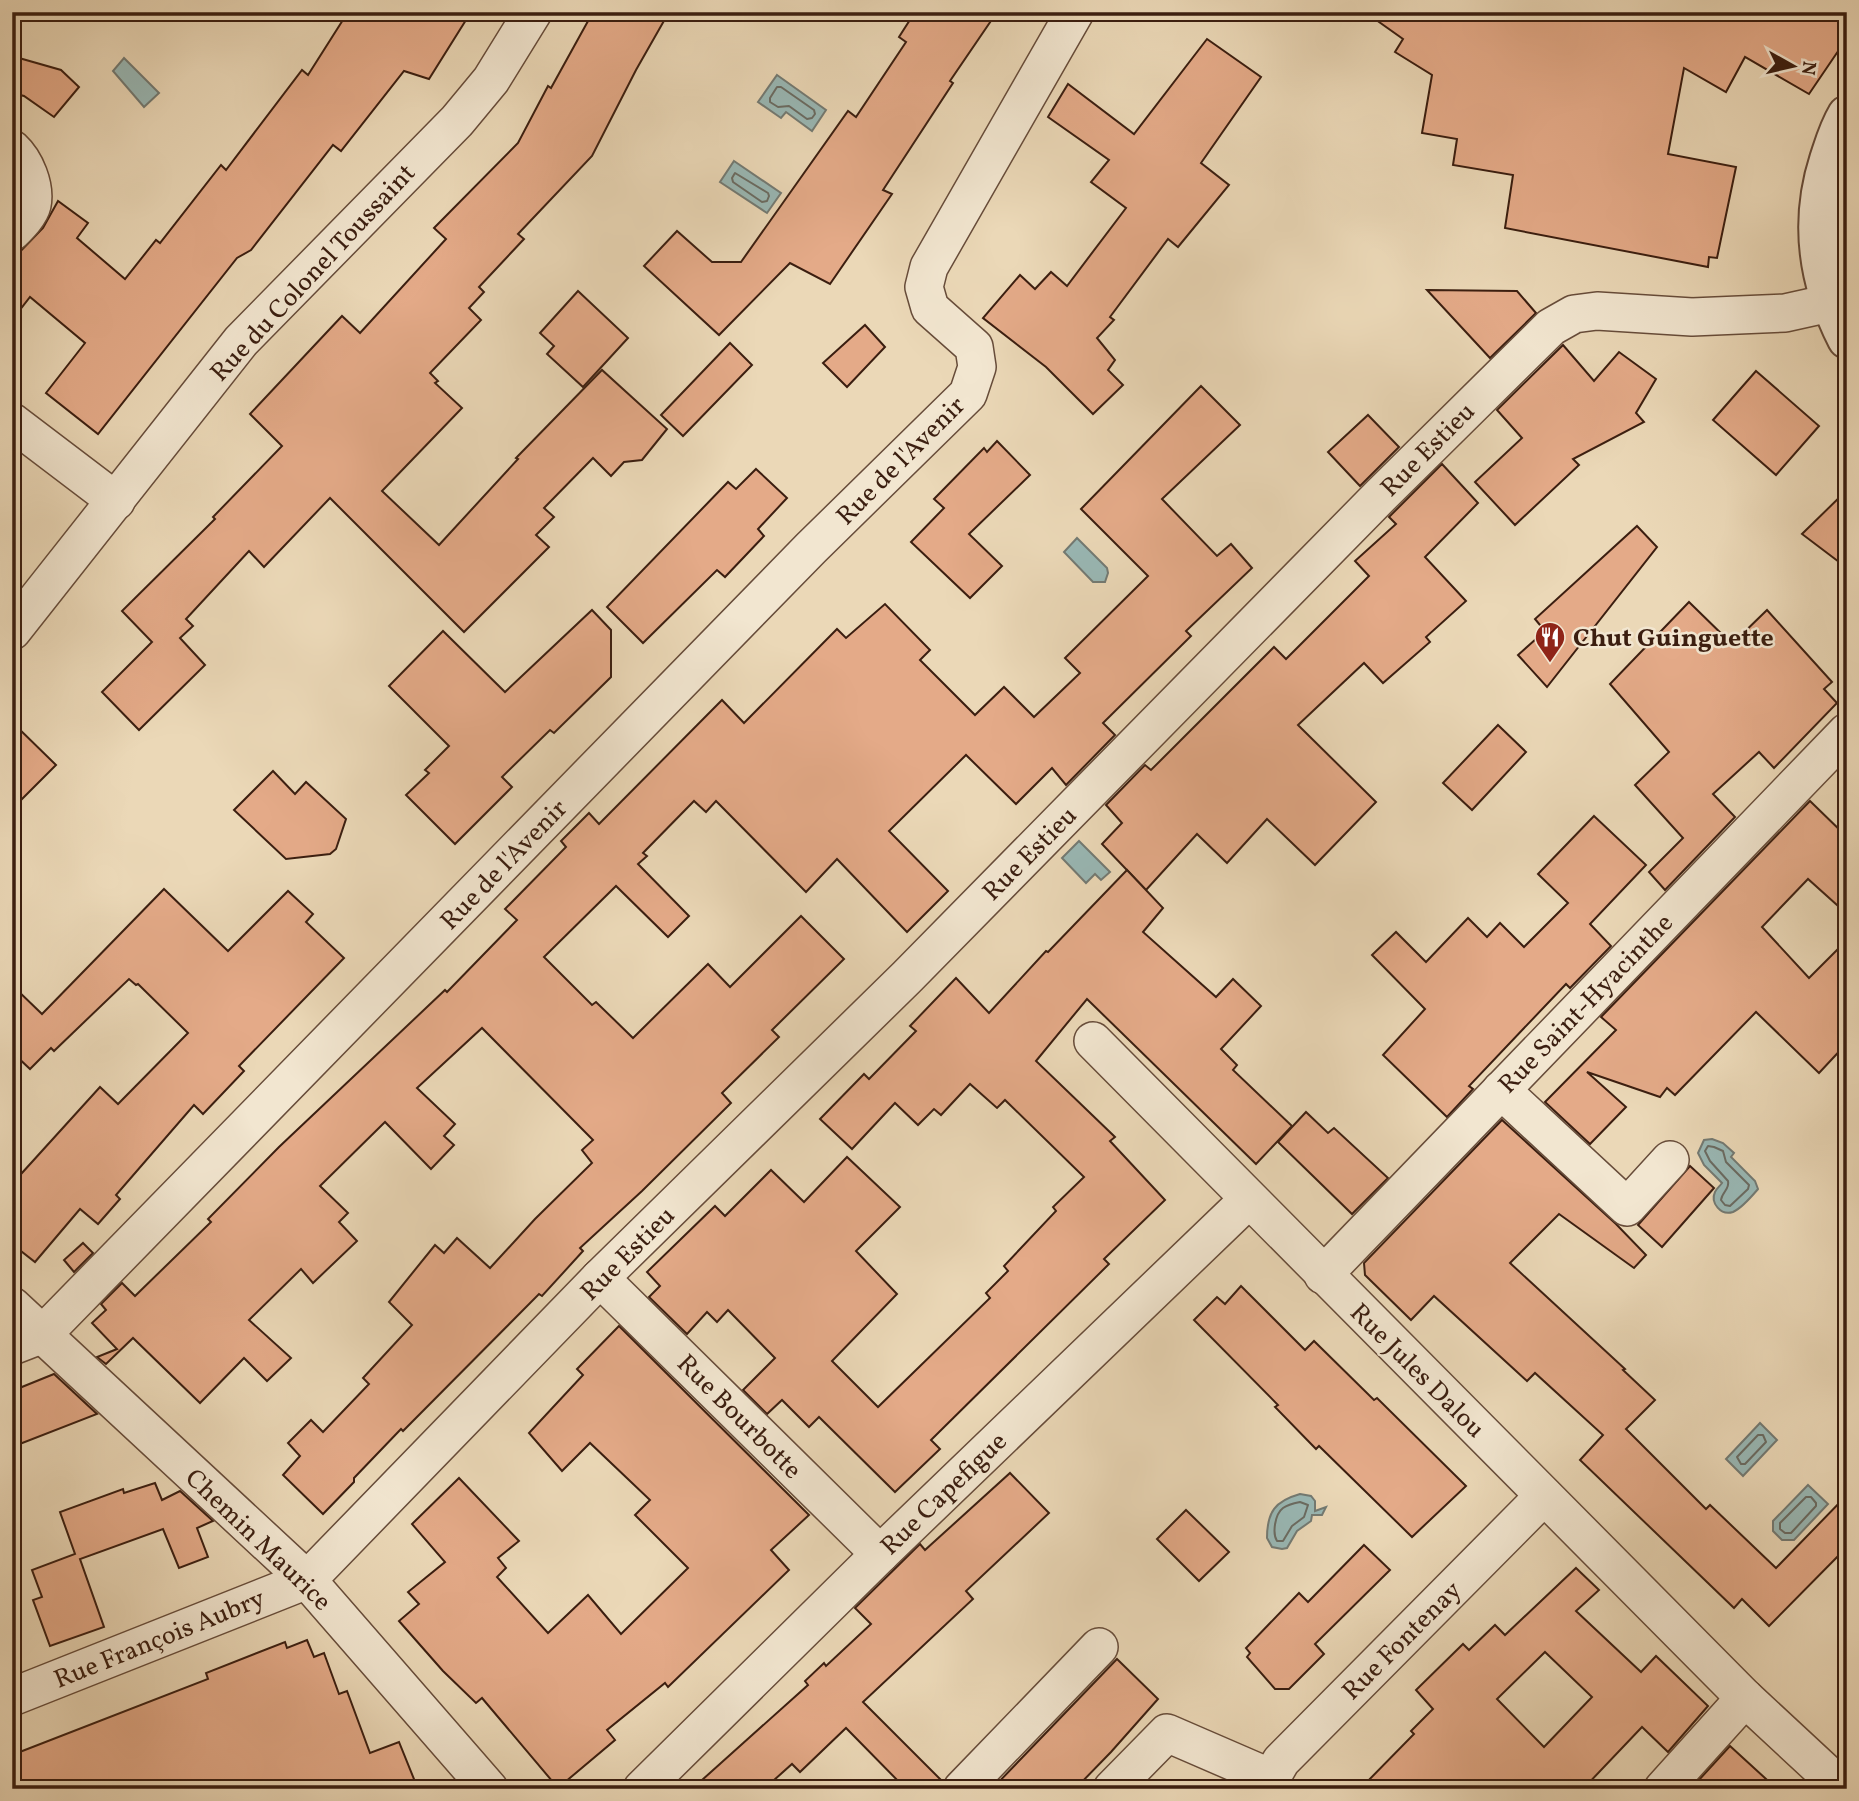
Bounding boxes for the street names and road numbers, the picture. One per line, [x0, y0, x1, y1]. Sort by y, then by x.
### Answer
street label: Rue du Colonel Toussaint [203, 156, 424, 390]
street label: Rue de l'Avenir [829, 389, 974, 534]
street label: Rue Estieu [1373, 395, 1484, 506]
street label: Rue de l'Avenir [433, 792, 576, 939]
street label: Rue Estieu [975, 799, 1086, 910]
street label: Rue Saint-Hyacinthe [1491, 906, 1682, 1102]
street label: Rue Estieu [573, 1199, 684, 1310]
street label: Rue Jules Dalou [1341, 1296, 1492, 1447]
street label: Rue Bourbotte [668, 1347, 809, 1488]
street label: Rue Capefigue [873, 1425, 1016, 1564]
street label: Chemin Maurice [176, 1461, 339, 1620]
street label: Rue Fontenay [1335, 1574, 1470, 1709]
street label: Rue François Aubry [49, 1581, 271, 1699]

